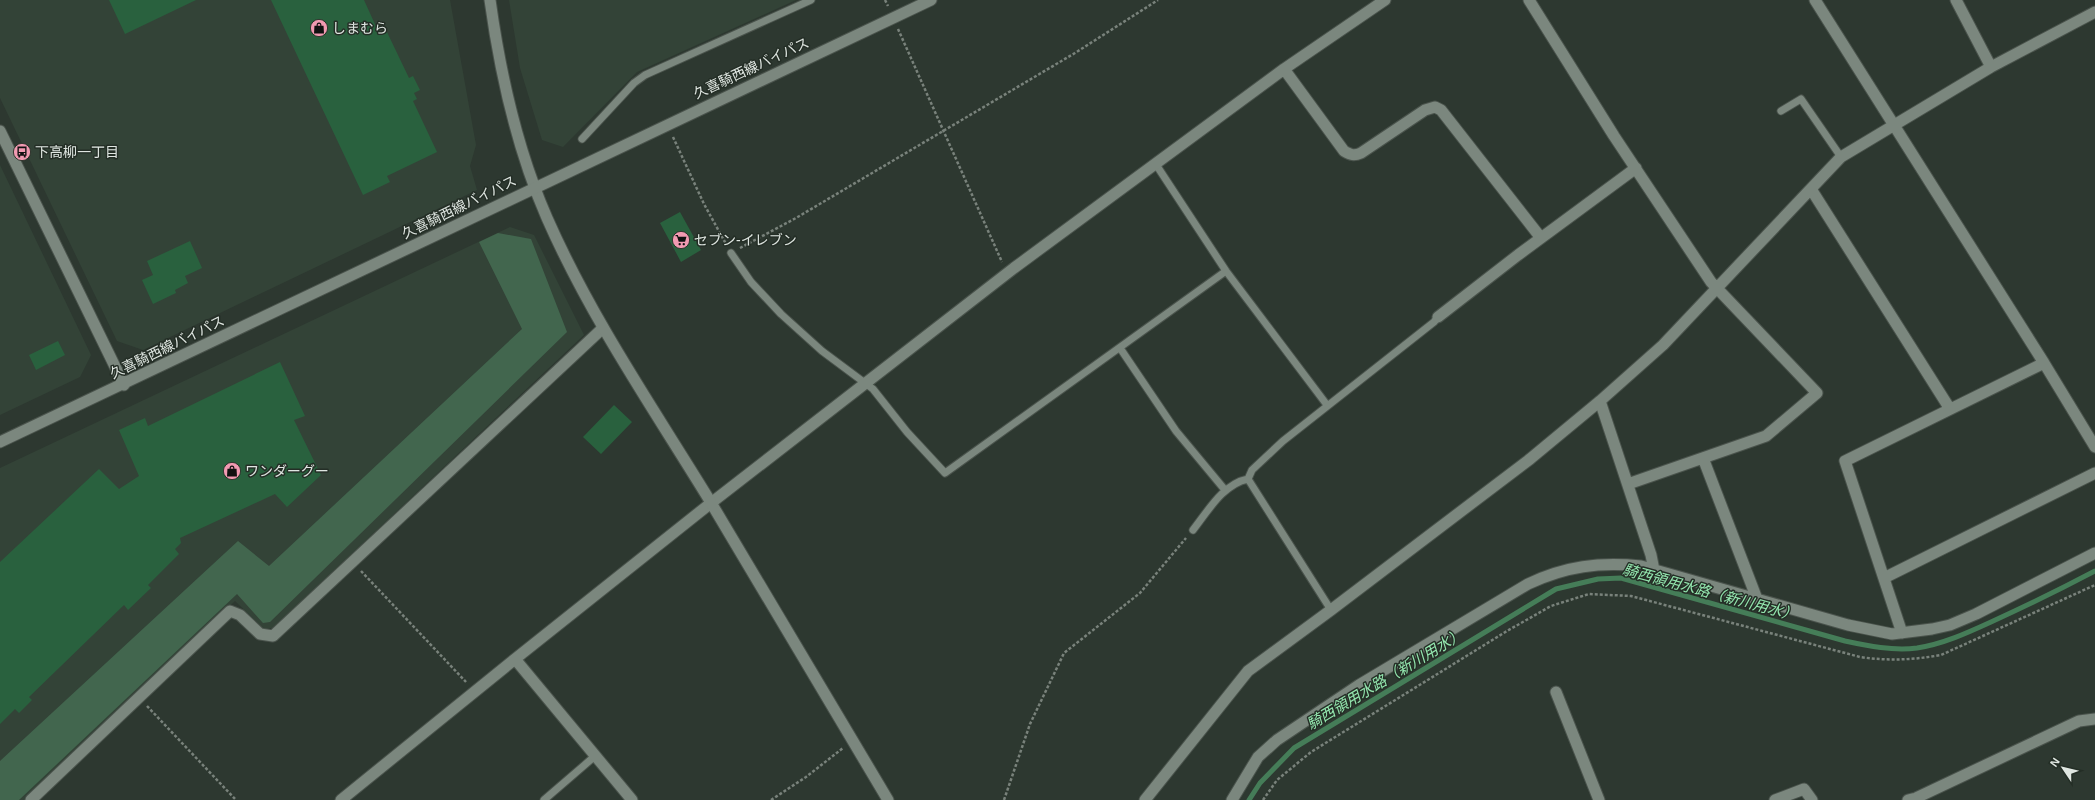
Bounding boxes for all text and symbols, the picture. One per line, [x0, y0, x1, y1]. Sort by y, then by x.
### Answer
shop icon: しまむら [309, 18, 329, 38]
place label: しまむら [332, 20, 388, 36]
street label: 久喜騎西線バイパス [691, 34, 811, 102]
bus stop icon: 下高柳一丁目 [12, 142, 32, 162]
place label: 下高柳一丁目 [35, 144, 119, 160]
street label: 久喜騎西線バイパス [399, 172, 519, 242]
supermarket icon: セブン-イレブン [671, 230, 691, 250]
place label: セブン-イレブン [694, 232, 797, 248]
street label: 久喜騎西線バイパス [107, 312, 227, 382]
shop icon: ワンダーグー [222, 461, 242, 481]
place label: ワンダーグー [245, 463, 329, 479]
water label: 騎西領用水路（新川用水） [1621, 560, 1799, 624]
water label: 騎西領用水路（新川用水） [1303, 625, 1467, 733]
north arrow [2043, 748, 2083, 788]
text: N [2048, 756, 2062, 769]

